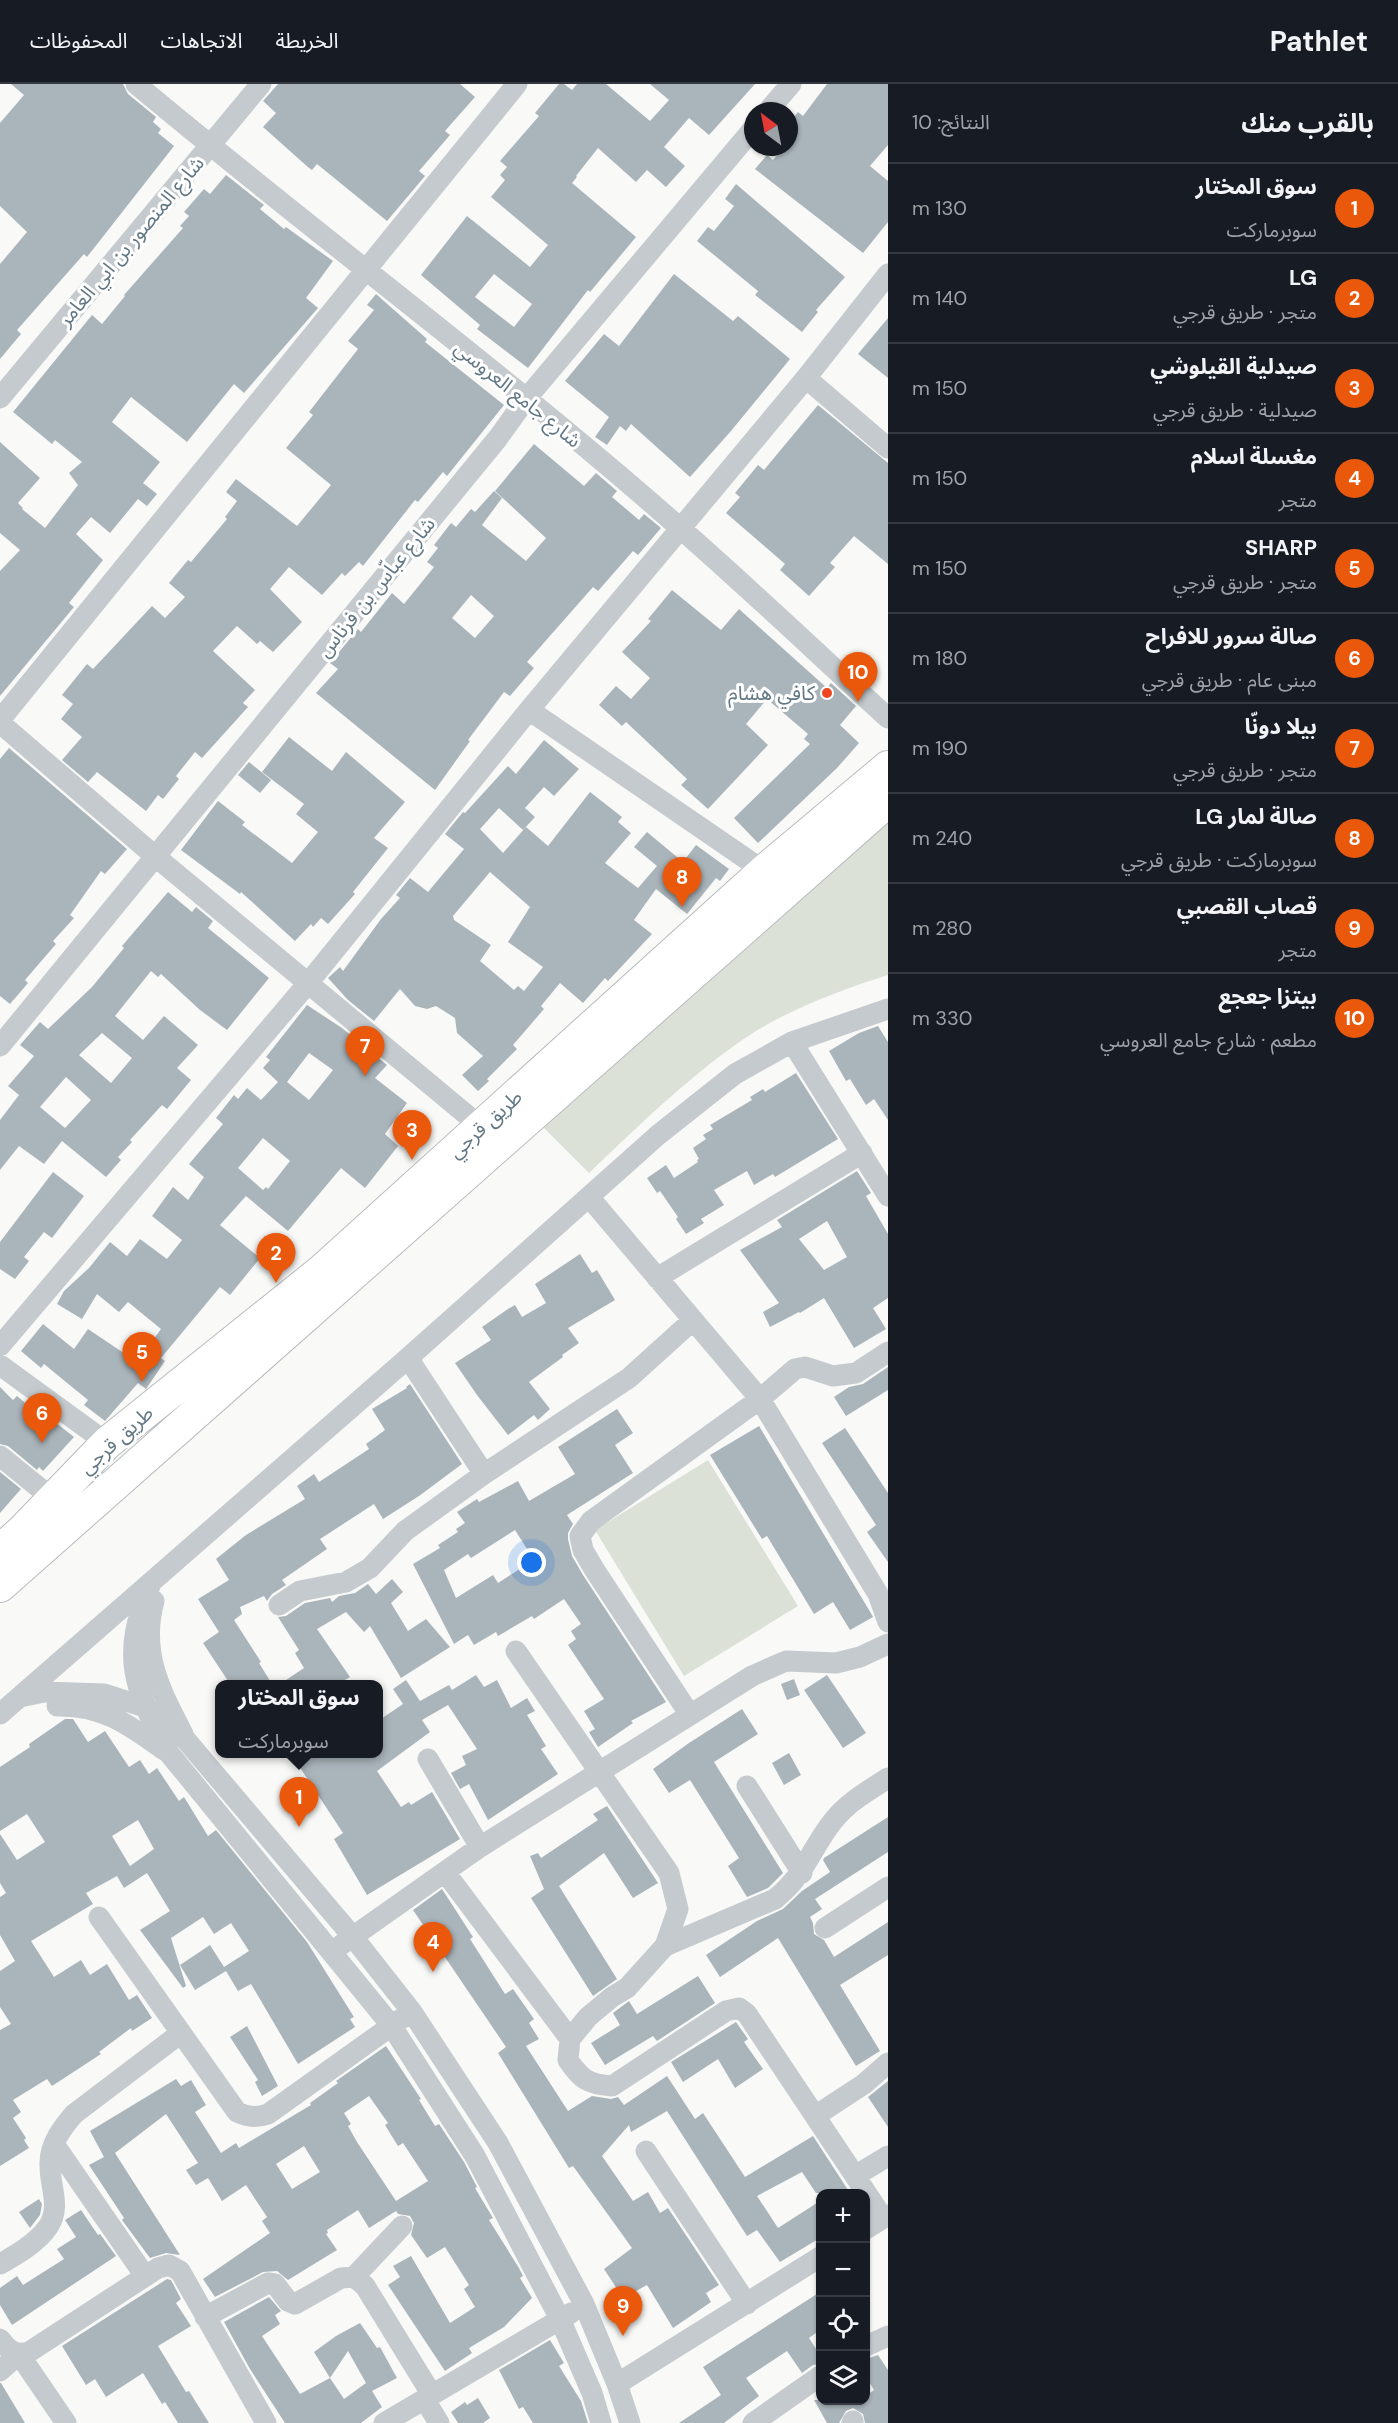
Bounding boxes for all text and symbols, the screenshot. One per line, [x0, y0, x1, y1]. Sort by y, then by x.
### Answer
text: Pathlet [1270, 23, 1368, 60]
text: المحفوظات [30, 27, 127, 55]
text: الاتجاهات [160, 27, 242, 55]
text: الخريطة [275, 27, 338, 55]
north arrow [744, 102, 798, 156]
text: بالقرب منك [1241, 106, 1374, 140]
text: النتائج: 10 [912, 109, 990, 135]
street label: شارع المنصور بن ابي العامر [52, 151, 212, 334]
text: سوق المختار [1195, 172, 1317, 201]
text: 130 m [912, 195, 967, 221]
text: 1 [1351, 195, 1358, 221]
text: سوبرماركت [1226, 217, 1317, 243]
text: LG [1289, 263, 1317, 292]
text: 140 m [912, 285, 967, 311]
text: 2 [1349, 285, 1360, 311]
text: متجر · طريق قرجي [1173, 299, 1317, 325]
street label: شارع جامع العروسي [448, 335, 587, 455]
text: صيدلية القيلوشي [1150, 352, 1317, 381]
text: 150 m [912, 375, 967, 401]
text: 3 [1348, 375, 1361, 401]
text: صيدلية · طريق قرجي [1153, 397, 1317, 423]
text: مغسلة اسلام [1191, 442, 1317, 471]
text: 150 m [912, 465, 967, 491]
text: 4 [1348, 465, 1361, 491]
text: متجر [1278, 487, 1317, 513]
street label: شارع عباّس بن فرناس [310, 510, 442, 664]
text: SHARP [1245, 533, 1317, 562]
text: 150 m [912, 555, 967, 581]
text: 5 [1348, 555, 1361, 581]
text: متجر · طريق قرجي [1173, 569, 1317, 595]
text: صالة سرور للافراح [1146, 622, 1317, 651]
text: 180 m [912, 645, 967, 671]
text: 6 [1348, 645, 1361, 671]
pin: 10 [838, 652, 878, 702]
text: مبنى عام · طريق قرجي [1142, 667, 1317, 693]
place label: كافي هشام [728, 680, 816, 709]
marker: كافي هشام [820, 686, 834, 700]
text: بيلا دونّا [1245, 712, 1317, 741]
text: 190 m [912, 735, 968, 761]
text: 7 [1349, 735, 1360, 761]
text: متجر · طريق قرجي [1173, 757, 1317, 783]
text: صالة لمار LG [1195, 802, 1317, 831]
text: 240 m [912, 825, 972, 851]
text: 8 [1348, 825, 1361, 851]
text: سوبرماركت · طريق قرجي [1121, 847, 1317, 873]
pin: 8 [662, 858, 702, 907]
text: قصاب القصبي [1177, 892, 1317, 921]
text: 280 m [912, 915, 972, 941]
text: 9 [1348, 915, 1361, 941]
text: متجر [1278, 937, 1317, 963]
text: بيتزا جعجع [1219, 982, 1317, 1011]
text: 330 m [912, 1005, 972, 1031]
text: 10 [1344, 1005, 1365, 1031]
pin: 7 [346, 1026, 385, 1076]
text: مطعم · شارع جامع العروسي [1100, 1027, 1317, 1053]
street label: طريق قرجي [443, 1084, 529, 1166]
pin: 3 [392, 1110, 432, 1160]
pin: 2 [256, 1234, 296, 1283]
pin: 5 [122, 1332, 162, 1382]
pin: 6 [22, 1394, 62, 1443]
street label: طريق قرجي [74, 1400, 160, 1482]
your location [517, 1548, 546, 1577]
popup [215, 1680, 383, 1758]
text: سوق المختار [238, 1683, 360, 1712]
text: سوبرماركت [238, 1728, 329, 1754]
pin: 1 [280, 1778, 318, 1827]
pin: 4 [414, 1922, 452, 1972]
map controls [816, 2189, 870, 2405]
button: + [816, 2189, 870, 2243]
button: − [816, 2243, 870, 2297]
pin: 9 [604, 2286, 642, 2336]
button: locate [816, 2297, 870, 2351]
button: layers [816, 2351, 870, 2405]

